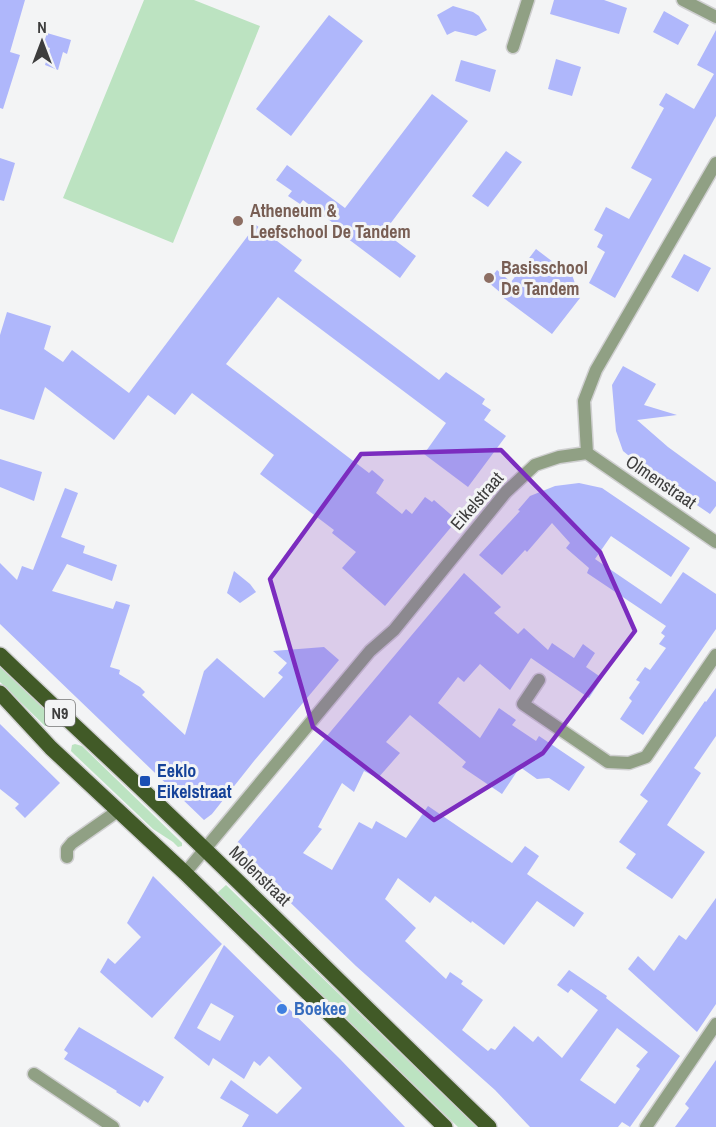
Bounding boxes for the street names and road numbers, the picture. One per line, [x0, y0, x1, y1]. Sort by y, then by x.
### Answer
street label: Olmenstraat [621, 449, 702, 514]
street label: Eikelstraat [444, 466, 509, 535]
road number: N9 [45, 700, 75, 726]
street label: Molenstraat [224, 840, 297, 911]

